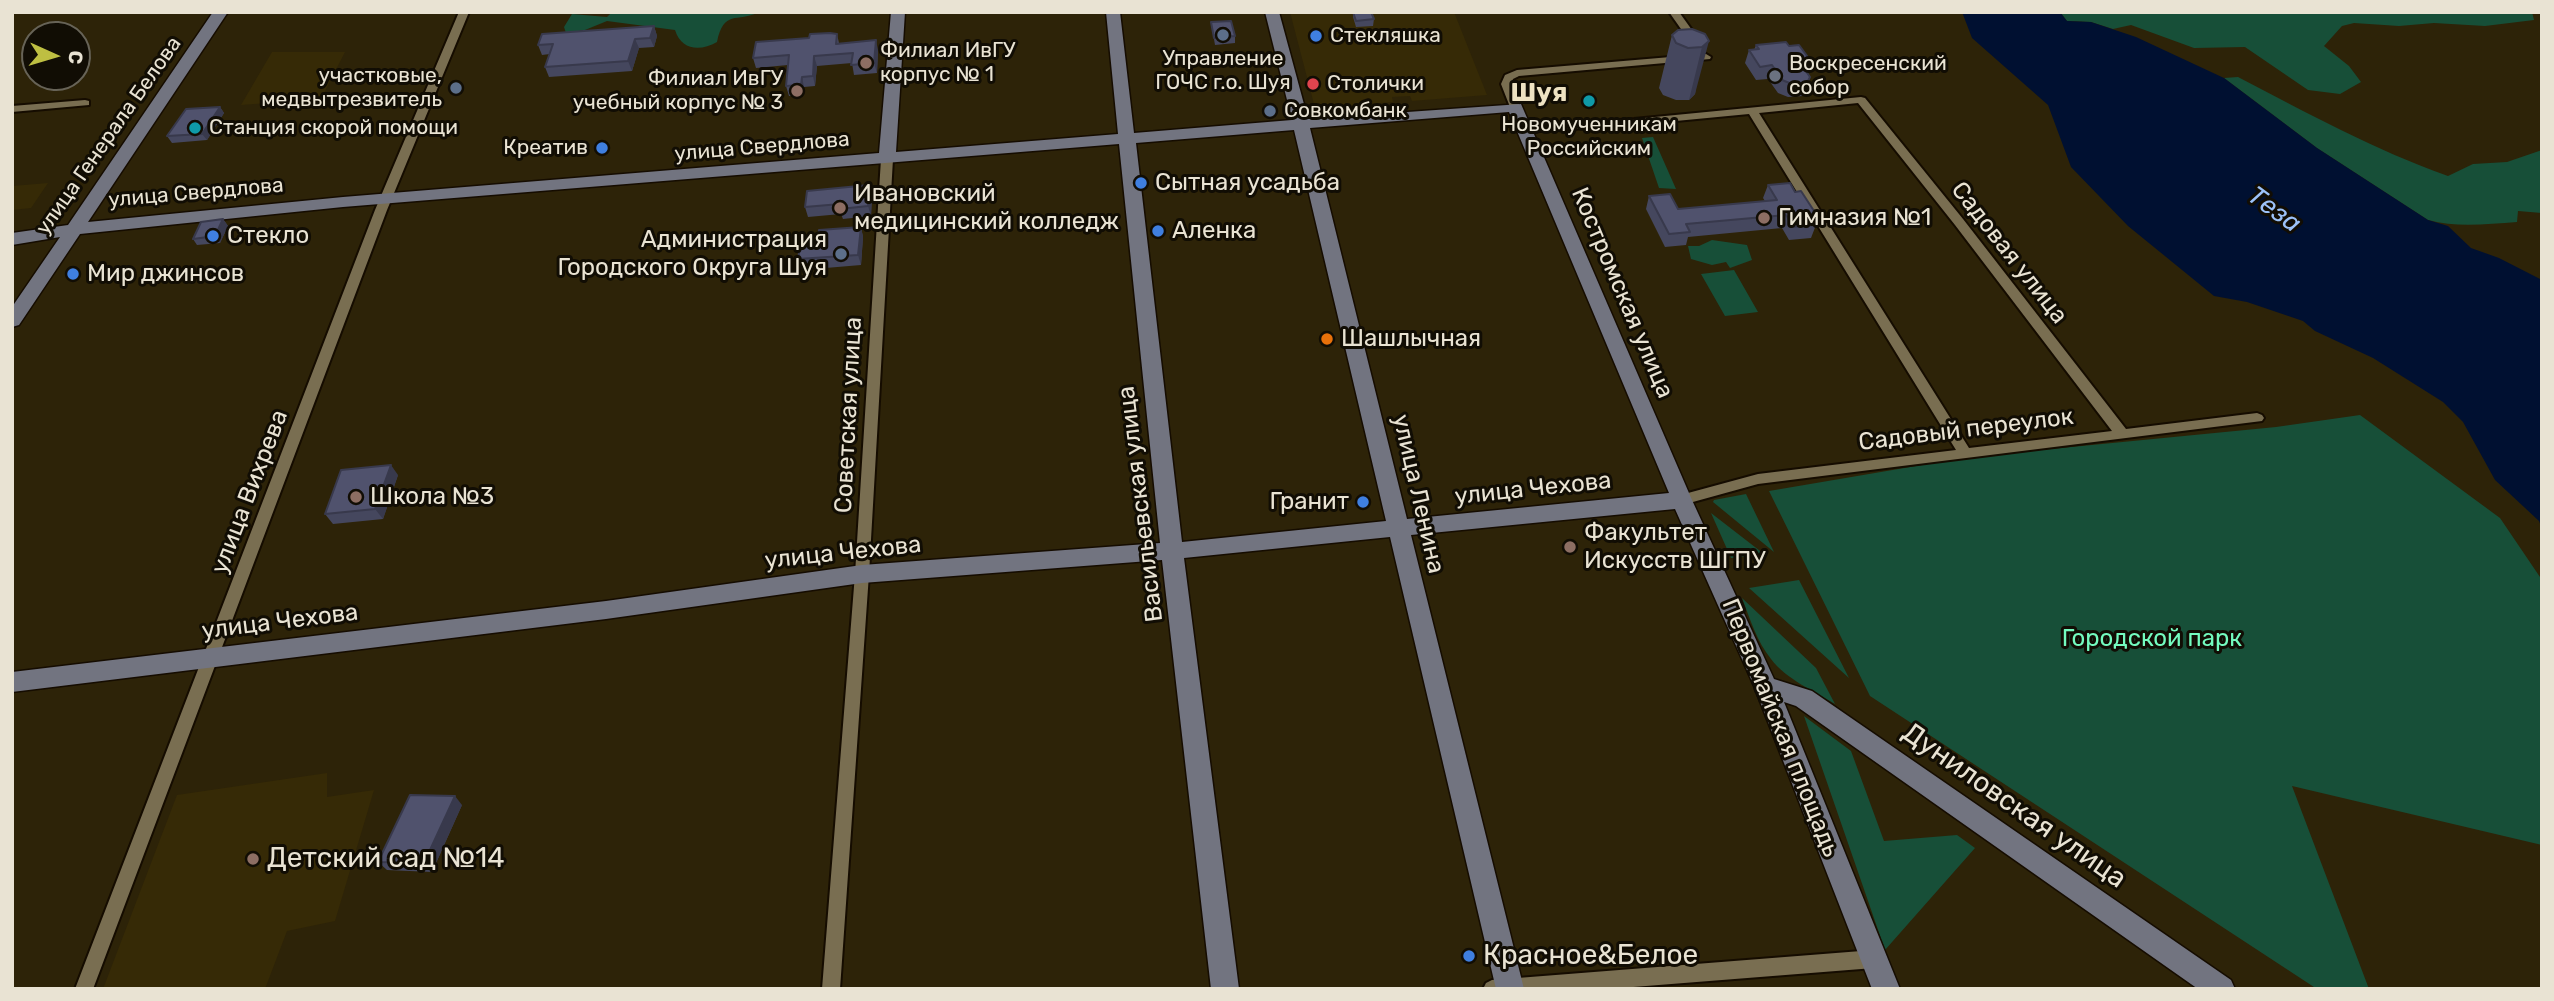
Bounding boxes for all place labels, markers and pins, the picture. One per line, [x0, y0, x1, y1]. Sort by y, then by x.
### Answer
place label: Стекляшка [1330, 23, 1441, 49]
marker: Управление ГОЧС г.о. Шуя [1215, 27, 1231, 43]
marker: Стекляшка [1308, 28, 1324, 44]
place label: Филиал ИвГУ корпус № 1 [880, 38, 1015, 88]
place label: Управление ГОЧС г.о. Шуя [1155, 46, 1291, 96]
place label: Воскресенский собор [1789, 51, 1947, 101]
marker: Филиал ИвГУ корпус № 1 [858, 55, 874, 71]
place label: участковые, медвытрезвитель [261, 63, 442, 113]
place label: Филиал ИвГУ учебный корпус № 3 [573, 66, 783, 116]
marker: Воскресенский собор [1767, 68, 1783, 84]
place label: Столички [1327, 71, 1424, 97]
marker: Столички [1305, 76, 1321, 92]
marker: участковые, медвытрезвитель [448, 80, 464, 96]
marker: Филиал ИвГУ учебный корпус № 3 [789, 83, 805, 99]
marker: Новомученникам Российским [1581, 93, 1597, 109]
place label: Совкомбанк [1284, 98, 1407, 124]
marker: Совкомбанк [1262, 103, 1278, 119]
place label: Новомученникам Российским [1501, 112, 1677, 162]
place label: Станция скорой помощи [209, 115, 458, 141]
marker: Станция скорой помощи [187, 120, 203, 136]
place label: Креатив [503, 135, 588, 161]
marker: Креатив [594, 140, 610, 156]
place label: Сытная усадьба [1155, 169, 1340, 197]
marker: Сытная усадьба [1133, 175, 1149, 191]
place label: Ивановский медицинский колледж [854, 180, 1119, 236]
marker: Ивановский медицинский колледж [832, 200, 848, 216]
place label: Гимназия №1 [1778, 204, 1931, 232]
marker: Гимназия №1 [1756, 210, 1772, 226]
place label: Аленка [1172, 217, 1256, 245]
place label: Стекло [227, 222, 309, 250]
marker: Аленка [1150, 223, 1166, 239]
place label: Администрация Городского Округа Шуя [557, 226, 827, 282]
marker: Стекло [205, 228, 221, 244]
marker: Администрация Городского Округа Шуя [833, 246, 849, 262]
place label: Мир джинсов [87, 260, 244, 288]
marker: Мир джинсов [65, 266, 81, 282]
place label: Шашлычная [1341, 325, 1481, 353]
marker: Шашлычная [1319, 331, 1335, 347]
place label: Школа №3 [370, 483, 494, 511]
place label: Гранит [1269, 488, 1349, 516]
marker: Школа №3 [348, 489, 364, 505]
marker: Гранит [1355, 494, 1371, 510]
place label: Факультет Искусств ШГПУ [1584, 519, 1766, 575]
marker: Факультет Искусств ШГПУ [1562, 539, 1578, 555]
place label: Детский сад №14 [267, 842, 505, 876]
marker: Детский сад №14 [245, 851, 261, 867]
place label: Красное&Белое [1483, 939, 1698, 973]
marker: Красное&Белое [1461, 948, 1477, 964]

